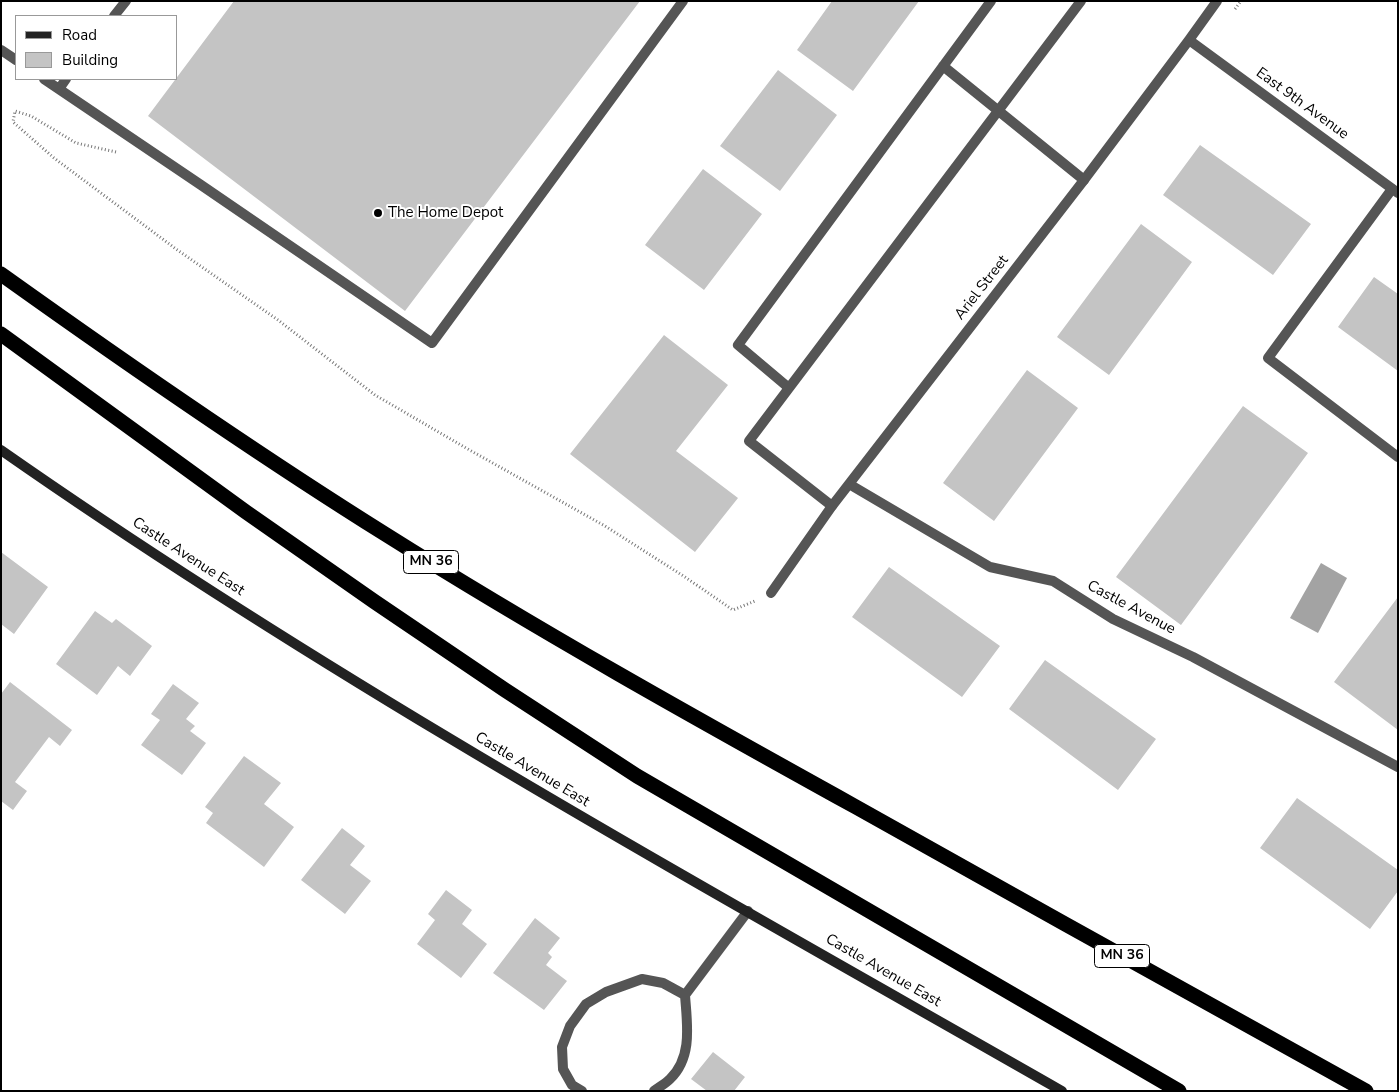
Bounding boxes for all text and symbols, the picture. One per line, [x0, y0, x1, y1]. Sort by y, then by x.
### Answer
legend [15, 15, 178, 80]
text: Road [62, 25, 97, 45]
text: Building [62, 50, 118, 70]
street label: East 9th Avenue [1252, 64, 1352, 144]
place label: The Home Depot [388, 204, 503, 222]
marker: The Home Depot [372, 207, 384, 219]
street label: Ariel Street [951, 252, 1013, 324]
street label: Castle Avenue East [128, 514, 248, 600]
road number: MN 36 [404, 550, 458, 574]
street label: Castle Avenue [1084, 577, 1178, 639]
street label: Castle Avenue East [472, 729, 592, 811]
street label: Castle Avenue East [822, 931, 944, 1011]
road number: MN 36 [1094, 944, 1150, 968]

